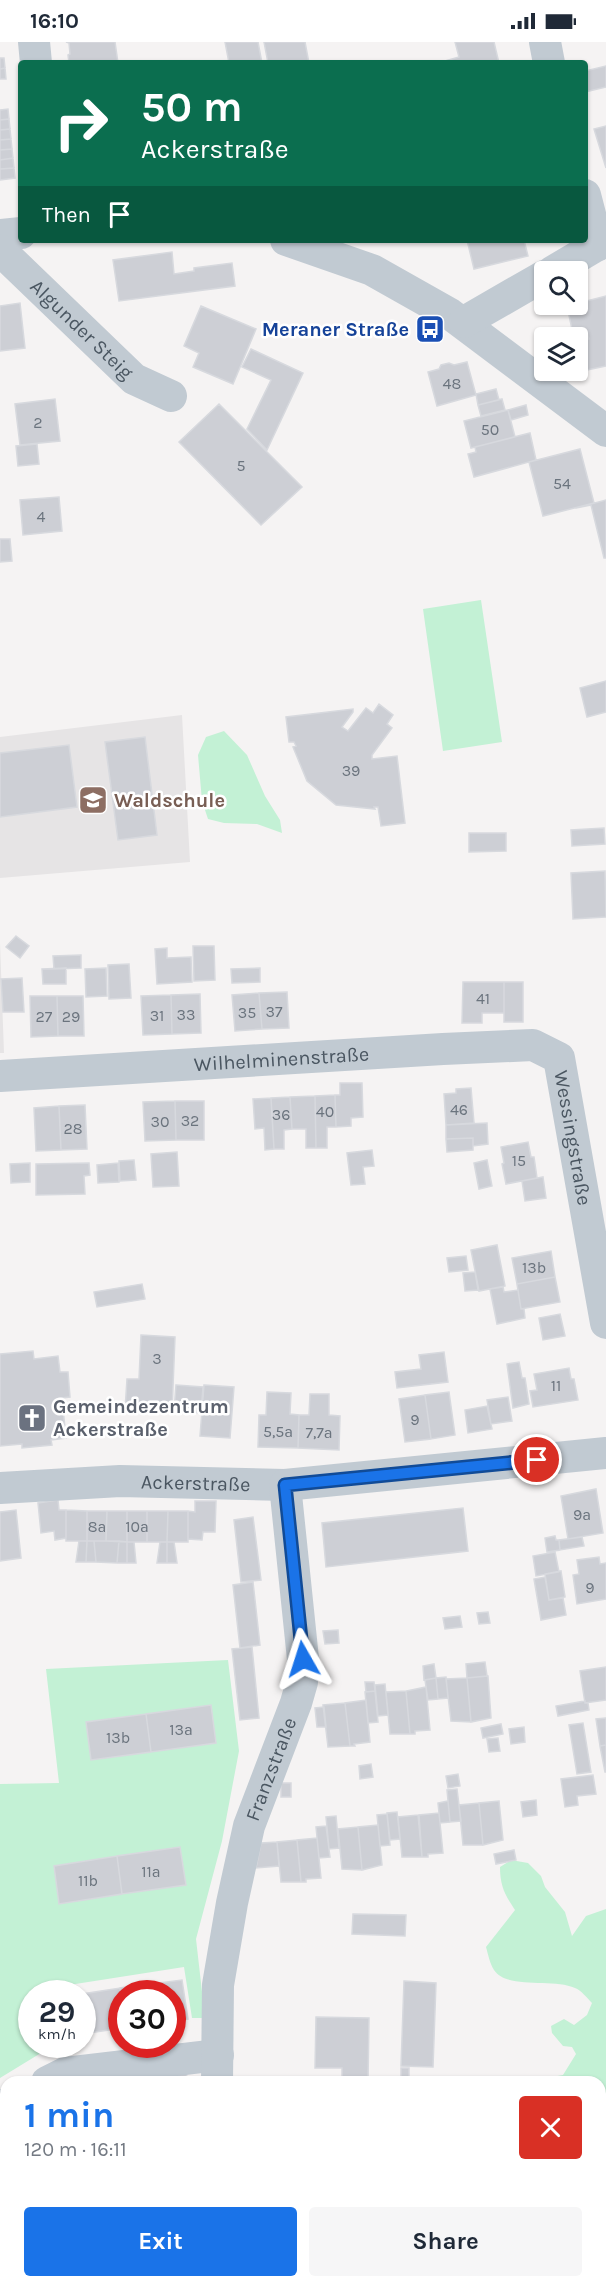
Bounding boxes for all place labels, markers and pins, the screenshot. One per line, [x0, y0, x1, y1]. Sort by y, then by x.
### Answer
bus stop icon: Meraner Straße [414, 313, 446, 345]
place label: Meraner Straße [262, 318, 409, 341]
school or university icon: Waldschule [77, 784, 109, 816]
place label: Waldschule [114, 789, 225, 812]
place label: Gemeindezentrum Ackerstraße [53, 1395, 229, 1441]
church icon: Gemeindezentrum Ackerstraße [16, 1402, 48, 1434]
pin [511, 1434, 562, 1485]

